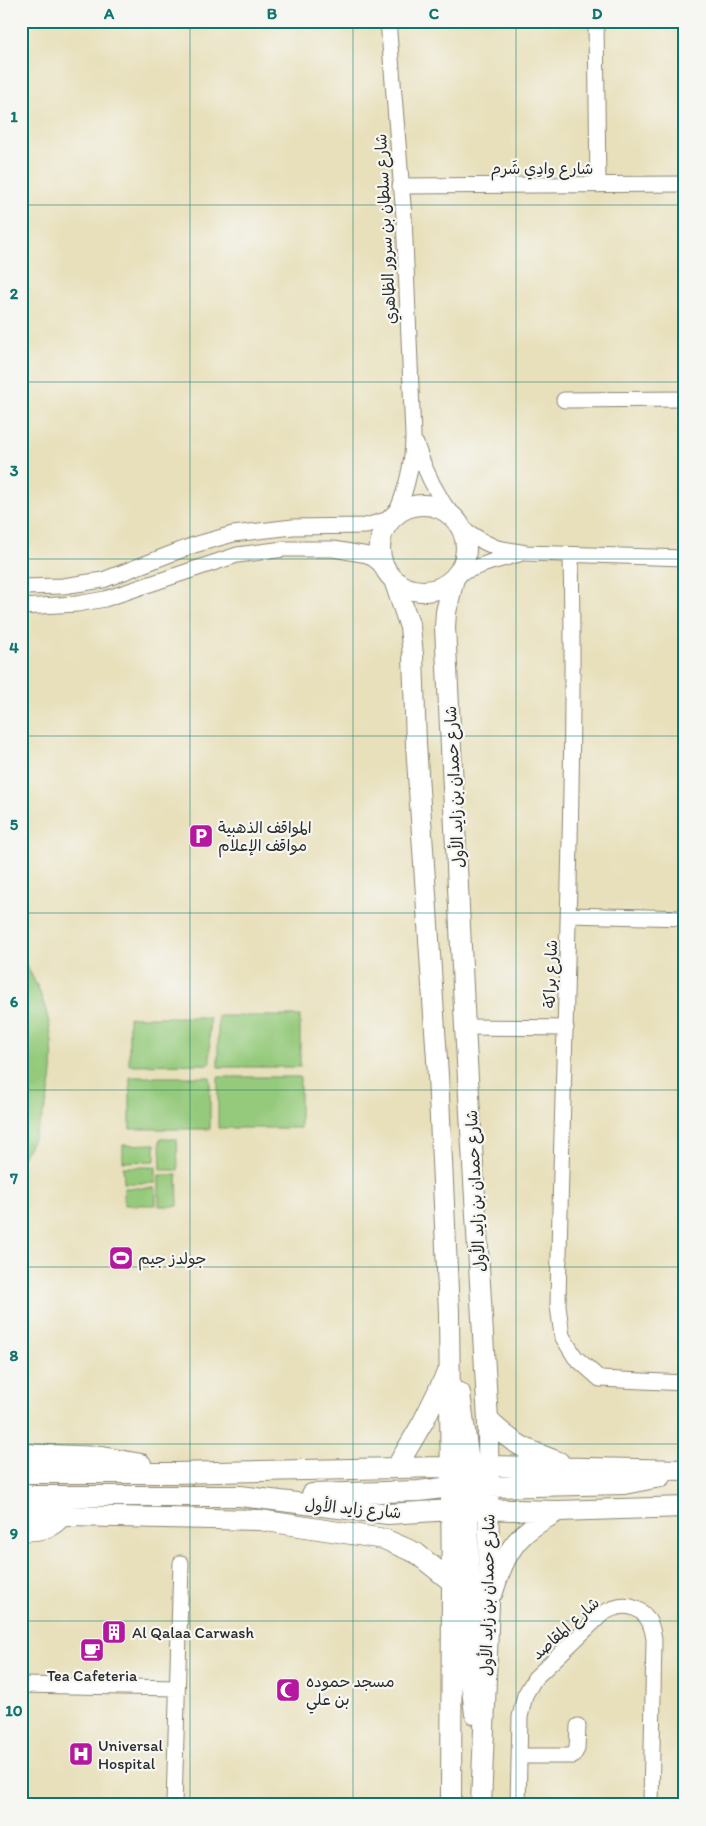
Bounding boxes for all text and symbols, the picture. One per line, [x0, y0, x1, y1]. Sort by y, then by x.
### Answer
text: A [103, 4, 115, 23]
text: B [267, 4, 278, 23]
text: C [429, 4, 440, 23]
text: D [592, 4, 603, 23]
text: 1 [10, 107, 18, 126]
street label: شارع سلطان بن سرور الظاهري [371, 133, 402, 325]
street label: شارع وادِي شَرم [491, 159, 593, 181]
text: 2 [10, 284, 19, 303]
text: 3 [10, 461, 19, 480]
text: 4 [9, 638, 19, 657]
street label: شارع حمدان بن زايد الأول [440, 705, 470, 869]
text: 5 [10, 815, 19, 834]
place label: المواقف الذهبية مواقف الإعلام [218, 818, 312, 858]
parking icon: المواقف الذهبية مواقف الإعلام [188, 823, 214, 849]
street label: شارع براكة [540, 939, 563, 1009]
text: 6 [10, 992, 19, 1011]
street label: شارع حمدان بن زايد الأول [461, 1109, 491, 1273]
text: 7 [9, 1169, 18, 1188]
sports icon: جولدز جيم [108, 1245, 134, 1271]
place label: جولدز جيم [138, 1249, 206, 1271]
text: 8 [10, 1346, 19, 1365]
street label: شارع زايد الأول [304, 1494, 402, 1524]
street label: شارع حمدان بن زايد الأول [476, 1514, 500, 1676]
text: 9 [10, 1524, 18, 1543]
street label: شارع المقاصد [528, 1593, 604, 1665]
building icon: Al Qalaa Carwash [101, 1619, 127, 1645]
place label: Al Qalaa Carwash [132, 1623, 254, 1642]
cafe icon: Tea Cafeteria [79, 1637, 105, 1663]
place label: Tea Cafeteria [47, 1666, 138, 1685]
place label: مسجد حموده بن علي [306, 1672, 395, 1714]
mosque icon: مسجد حموده بن علي [275, 1677, 301, 1703]
text: 10 [5, 1701, 23, 1720]
place label: Universal Hospital [98, 1736, 164, 1773]
hospital icon: Universal Hospital [68, 1741, 94, 1767]

